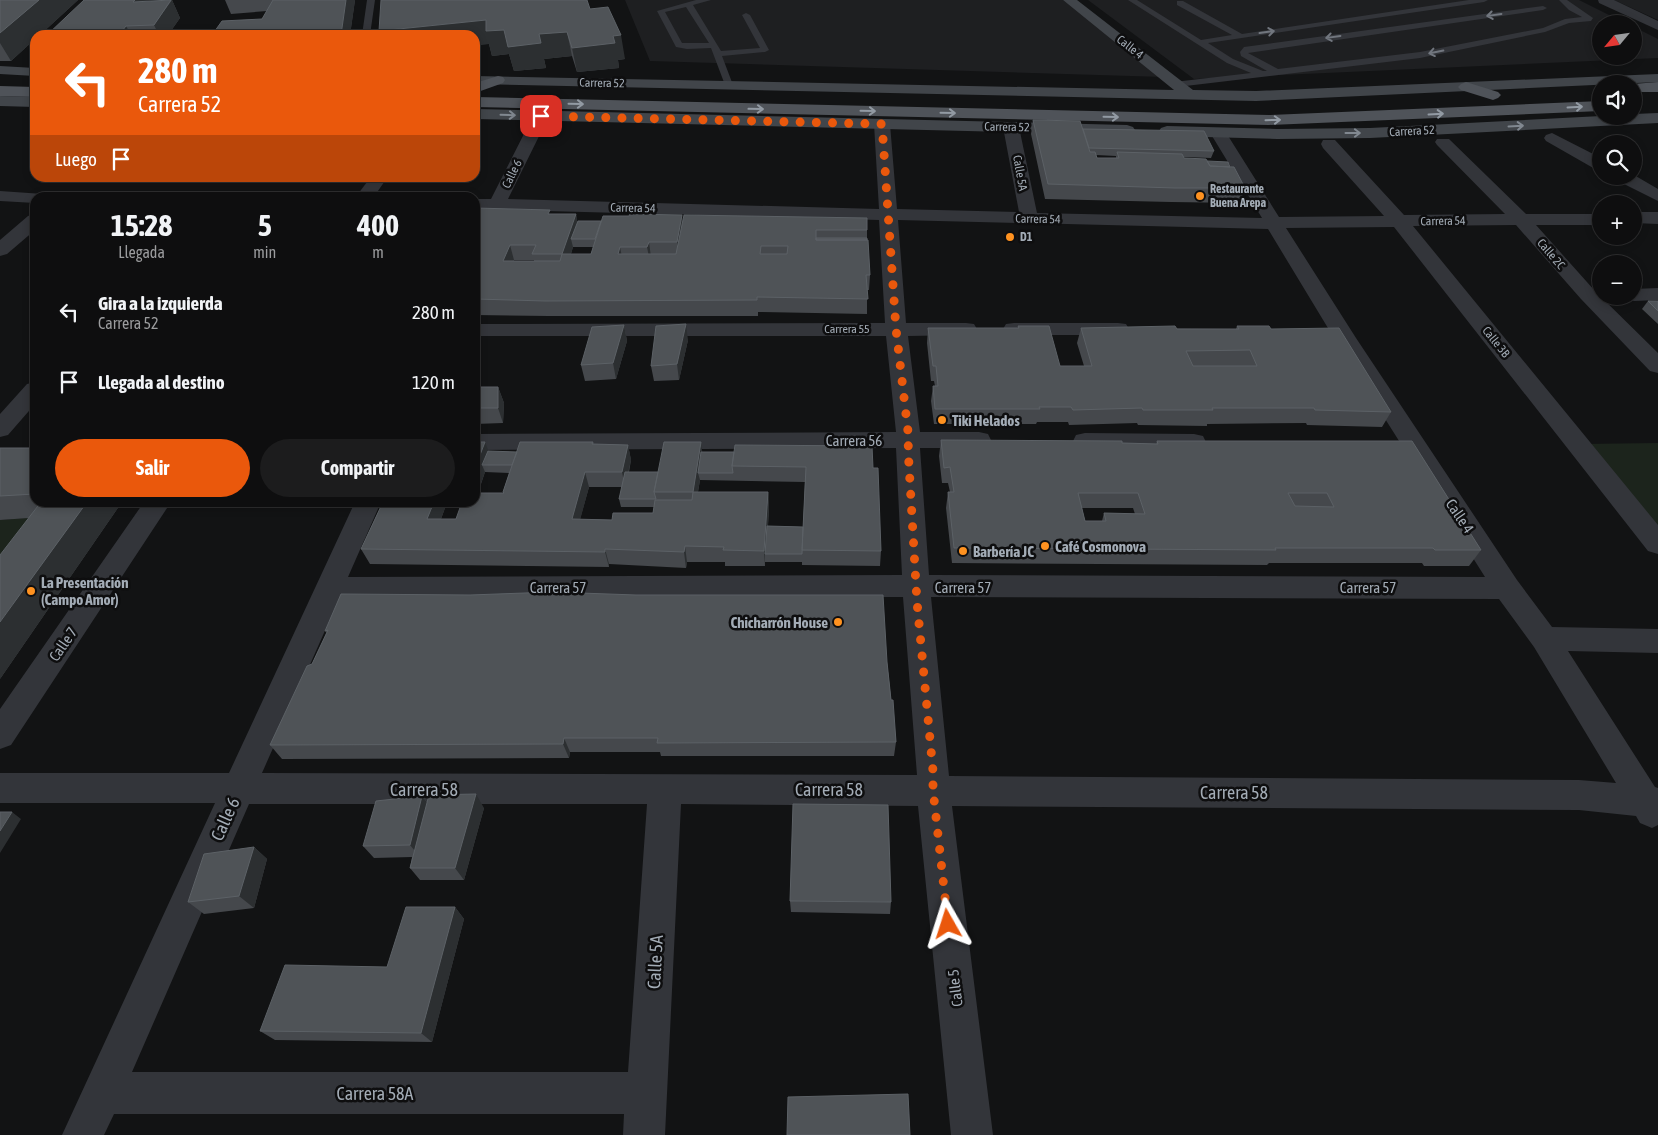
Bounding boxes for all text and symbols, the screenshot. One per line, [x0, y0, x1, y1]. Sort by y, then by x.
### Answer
one-way arrow [1487, 10, 1503, 20]
north arrow [1592, 15, 1642, 65]
map controls [1592, 15, 1642, 305]
one-way arrow [1258, 27, 1274, 37]
street label: Calle 4 [1114, 32, 1146, 62]
one-way arrow [1326, 32, 1342, 42]
one-way arrow [1429, 48, 1445, 57]
icon: left [55, 50, 120, 115]
text: 280 m [138, 50, 217, 90]
button: sound [1592, 75, 1642, 125]
street label: Carrera 52 [579, 76, 625, 90]
text: Carrera 52 [138, 91, 221, 117]
pin [520, 95, 562, 137]
one-way arrow [568, 99, 584, 109]
icon: arrive [527, 102, 555, 130]
one-way arrow [1567, 103, 1583, 112]
one-way arrow [748, 104, 764, 113]
one-way arrow [860, 106, 876, 116]
one-way arrow [940, 108, 956, 118]
one-way arrow [1427, 109, 1443, 119]
one-way arrow [500, 110, 516, 120]
one-way arrow [1102, 112, 1119, 122]
one-way arrow [1265, 115, 1281, 125]
street label: Carrera 52 [984, 120, 1030, 134]
one-way arrow [1507, 121, 1523, 130]
street label: Carrera 52 [1389, 123, 1435, 139]
one-way arrow [1345, 128, 1361, 138]
button: search [1592, 135, 1642, 185]
icon: arrive [107, 145, 135, 173]
text: Luego [55, 148, 97, 170]
street label: Calle 5A [1010, 154, 1030, 192]
street label: Calle 6 [499, 157, 525, 191]
place label: Restaurante Buena Arepa [1210, 182, 1267, 210]
marker: Restaurante Buena Arepa [1194, 190, 1206, 202]
button: + [1592, 195, 1642, 245]
street label: Carrera 54 [610, 201, 656, 215]
text: 15:28 [111, 208, 172, 242]
text: 5 [258, 208, 272, 242]
text: 400 [357, 208, 399, 242]
street label: Carrera 54 [1015, 212, 1061, 226]
street label: Carrera 54 [1420, 214, 1466, 228]
place label: D1 [1020, 230, 1033, 244]
marker: D1 [1004, 231, 1016, 243]
street label: Calle 2C [1534, 236, 1568, 272]
text: Llegada [118, 243, 165, 261]
text: min [253, 243, 276, 261]
text: m [372, 243, 384, 261]
button: − [1592, 255, 1642, 305]
text: Gira a la izquierda [98, 292, 223, 314]
icon: left [55, 298, 83, 326]
text: 280 m [412, 301, 455, 323]
text: Carrera 52 [98, 314, 158, 332]
street label: Carrera 55 [824, 322, 870, 336]
street label: Calle 3B [1479, 324, 1513, 360]
icon: arrive [55, 368, 83, 396]
text: Llegada al destino [98, 371, 225, 393]
text: 120 m [412, 371, 455, 393]
place label: Tiki Helados [952, 412, 1020, 429]
marker: Tiki Helados [936, 414, 948, 426]
street label: Carrera 56 [826, 432, 882, 449]
button: Salir [55, 439, 250, 497]
button: Compartir [260, 439, 455, 497]
street label: Calle 4 [1442, 496, 1478, 536]
place label: Café Cosmonova [1055, 538, 1146, 555]
marker: Café Cosmonova [1039, 540, 1051, 552]
place label: Barbería JC [973, 543, 1034, 560]
marker: Barbería JC [957, 545, 969, 557]
place label: La Presentación (Campo Amor) [41, 574, 128, 608]
street label: Carrera 57 [530, 579, 586, 596]
street label: Carrera 57 [935, 579, 991, 596]
street label: Carrera 57 [1340, 579, 1396, 596]
marker: La Presentación (Campo Amor) [25, 585, 37, 597]
place label: Chicharrón House [730, 614, 828, 631]
marker: Chicharrón House [832, 616, 844, 628]
street label: Calle 7 [45, 624, 81, 664]
street label: Carrera 58 [390, 779, 458, 800]
street label: Carrera 58 [795, 779, 863, 800]
street label: Carrera 58 [1200, 782, 1268, 803]
street label: Calle 6 [206, 794, 244, 844]
position arrow [921, 897, 973, 949]
street label: Calle 5A [643, 934, 667, 989]
street label: Calle 5 [944, 968, 966, 1008]
street label: Carrera 58A [337, 1083, 414, 1104]

